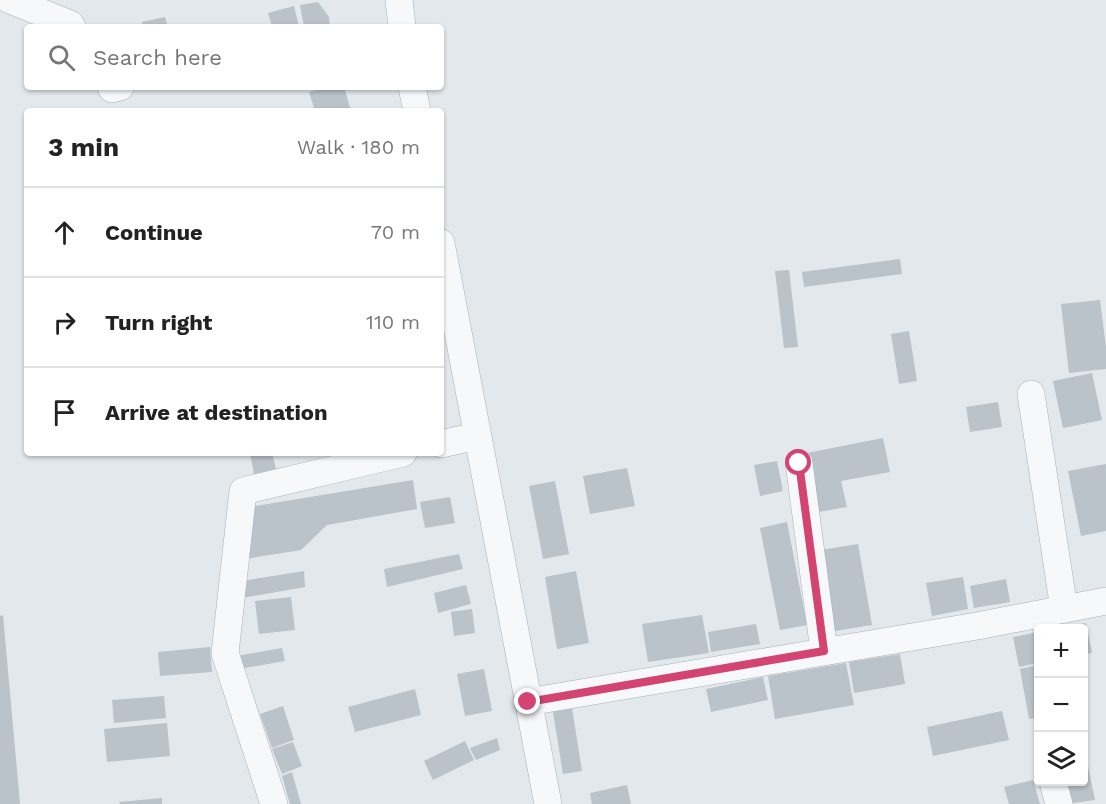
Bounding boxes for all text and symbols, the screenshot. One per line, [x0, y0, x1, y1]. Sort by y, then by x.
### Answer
search box [24, 24, 444, 90]
icon: search [45, 41, 78, 74]
text: Search here [93, 45, 222, 70]
text: 3 min [48, 132, 119, 162]
text: Walk · 180 m [297, 135, 420, 159]
icon: ahead [48, 216, 81, 249]
text: Continue [105, 220, 203, 245]
text: 70 m [371, 220, 420, 244]
icon: right [48, 306, 81, 339]
text: Turn right [105, 310, 212, 335]
text: 110 m [366, 310, 420, 334]
icon: arrive [48, 396, 81, 429]
text: Arrive at destination [105, 400, 328, 425]
route start [785, 449, 811, 475]
map controls [1034, 624, 1088, 786]
button: + [1034, 624, 1088, 678]
button: − [1034, 678, 1088, 732]
route end [514, 688, 540, 714]
button: layers [1034, 732, 1088, 786]

